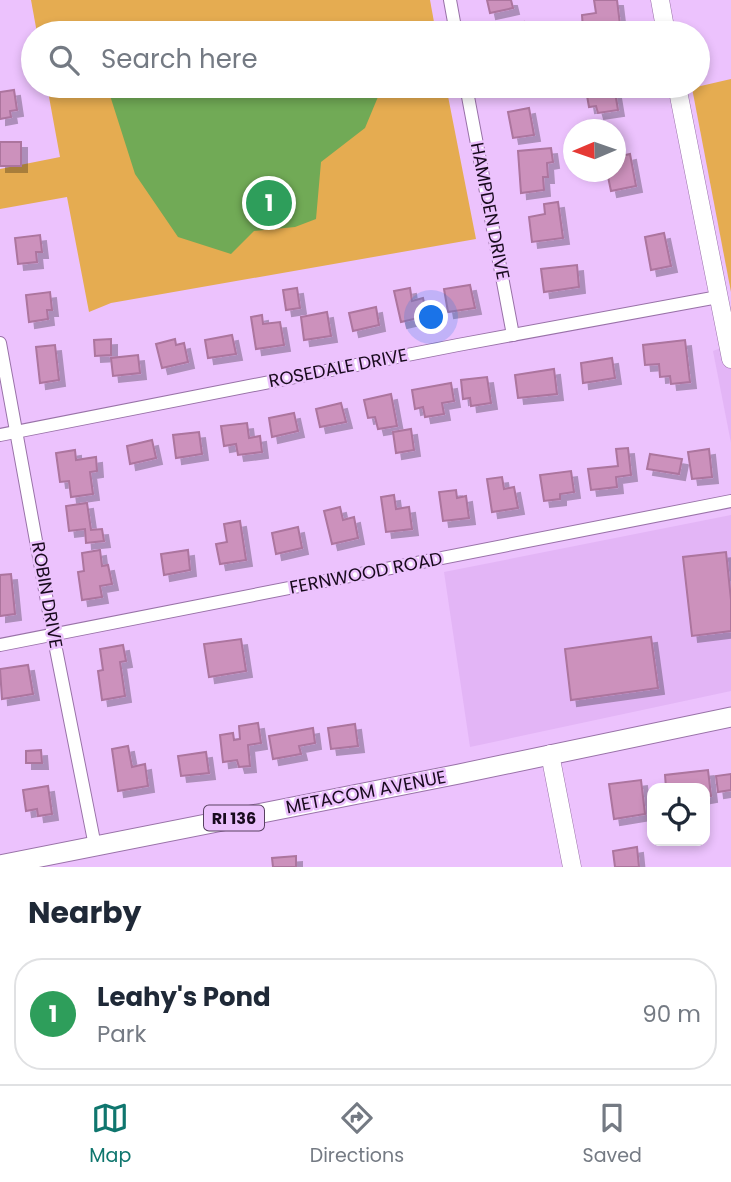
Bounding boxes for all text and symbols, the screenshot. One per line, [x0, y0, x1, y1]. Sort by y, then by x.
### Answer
search box [21, 21, 710, 98]
icon: search [45, 41, 83, 79]
text: Search here [101, 41, 258, 77]
north arrow [563, 119, 626, 182]
street label: HAMPDEN DRIVE [465, 140, 516, 282]
pin: 1 [246, 177, 292, 229]
your location [414, 300, 448, 334]
street label: ROSEDALE DRIVE [266, 342, 410, 393]
street label: ROBIN DRIVE [26, 540, 69, 650]
street label: FERNWOOD ROAD [287, 545, 444, 600]
street label: METACOM AVENUE [284, 764, 448, 819]
map controls [647, 783, 710, 846]
button: locate [647, 783, 710, 846]
road number: RI 136 [204, 806, 264, 831]
text: Nearby [28, 891, 142, 934]
text: Leahy's Pond [97, 979, 271, 1015]
text: 1 [49, 998, 57, 1030]
text: 90 m [642, 998, 701, 1030]
text: Park [97, 1018, 146, 1050]
tab: Map [89, 1099, 131, 1170]
tab: Directions [310, 1099, 404, 1170]
tab: Saved [583, 1099, 642, 1170]

